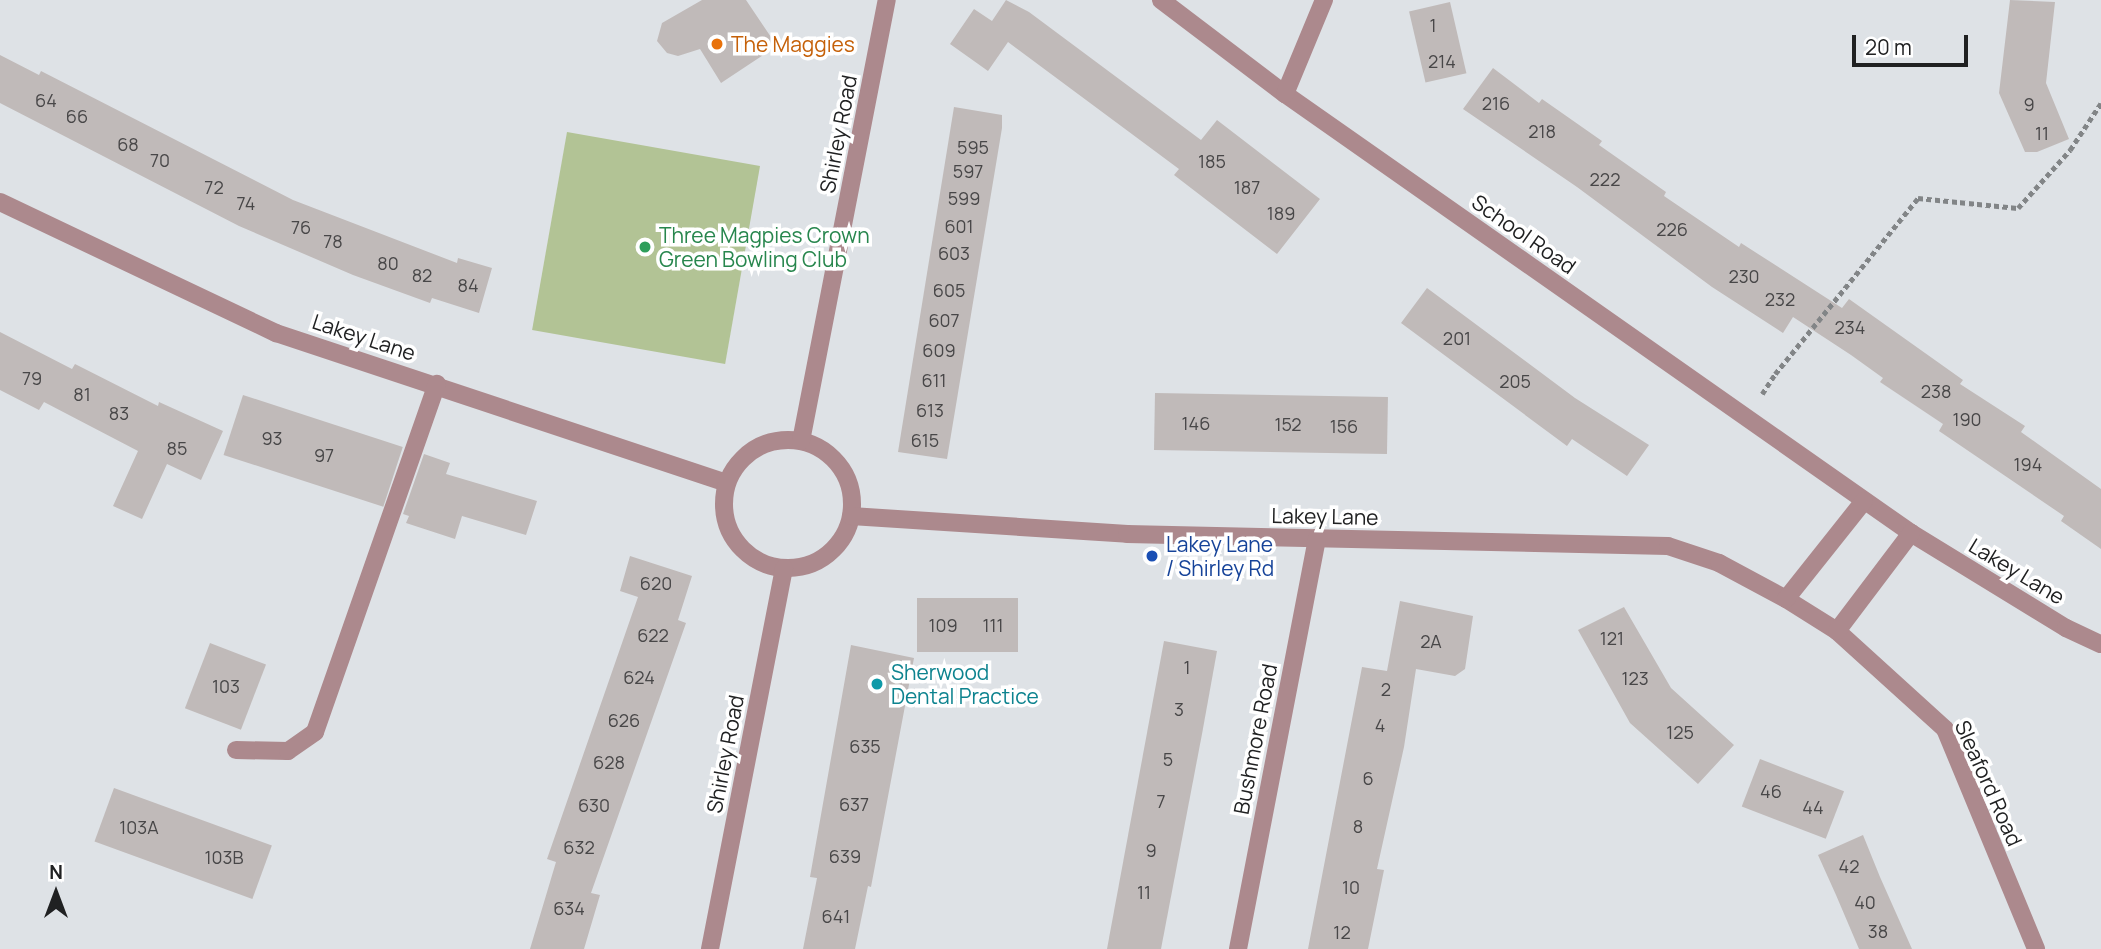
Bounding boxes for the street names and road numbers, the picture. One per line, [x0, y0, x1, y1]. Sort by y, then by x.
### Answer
street label: Shirley Road [814, 73, 862, 195]
street label: School Road [1467, 189, 1581, 279]
street label: Lakey Lane [309, 308, 419, 366]
street label: Lakey Lane [1271, 502, 1379, 530]
street label: Lakey Lane [1965, 533, 2069, 609]
street label: Bushmore Road [1228, 662, 1282, 816]
street label: Shirley Road [701, 693, 749, 815]
street label: Sleaford Road [1950, 716, 2028, 850]

